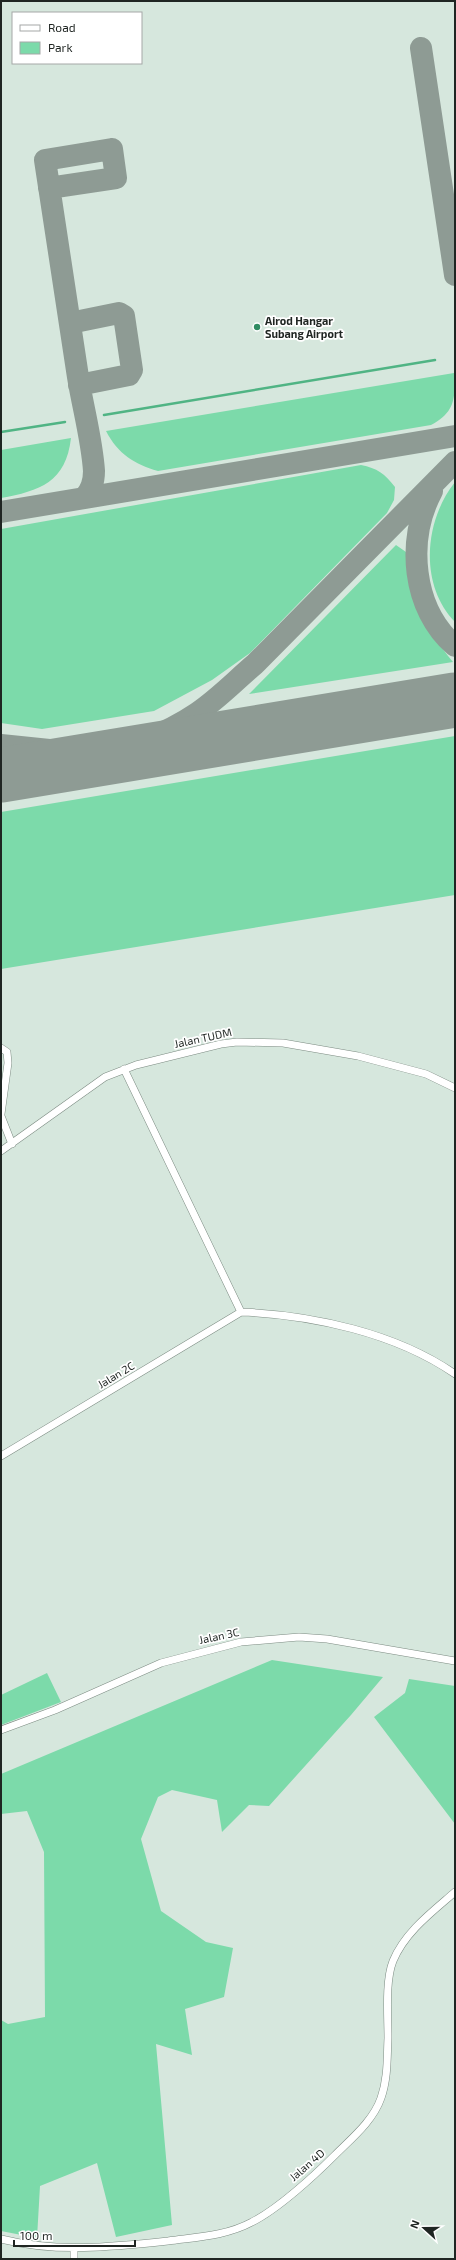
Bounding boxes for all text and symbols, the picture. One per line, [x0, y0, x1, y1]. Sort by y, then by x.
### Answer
legend [12, 12, 142, 64]
text: Road [48, 20, 76, 34]
text: Park [48, 40, 73, 54]
place label: Airod Hangar Subang Airport [265, 314, 344, 340]
marker: Airod Hangar Subang Airport [252, 322, 262, 332]
street label: Jalan TUDM [173, 1025, 233, 1050]
street label: Jalan 2C [95, 1359, 136, 1391]
street label: Jalan 3C [198, 1625, 240, 1646]
street label: Jalan 4D [287, 2146, 327, 2183]
north arrow [404, 2208, 444, 2248]
text: N [407, 2218, 422, 2230]
scale bar [14, 2222, 135, 2248]
text: 100 m [20, 2228, 52, 2242]

